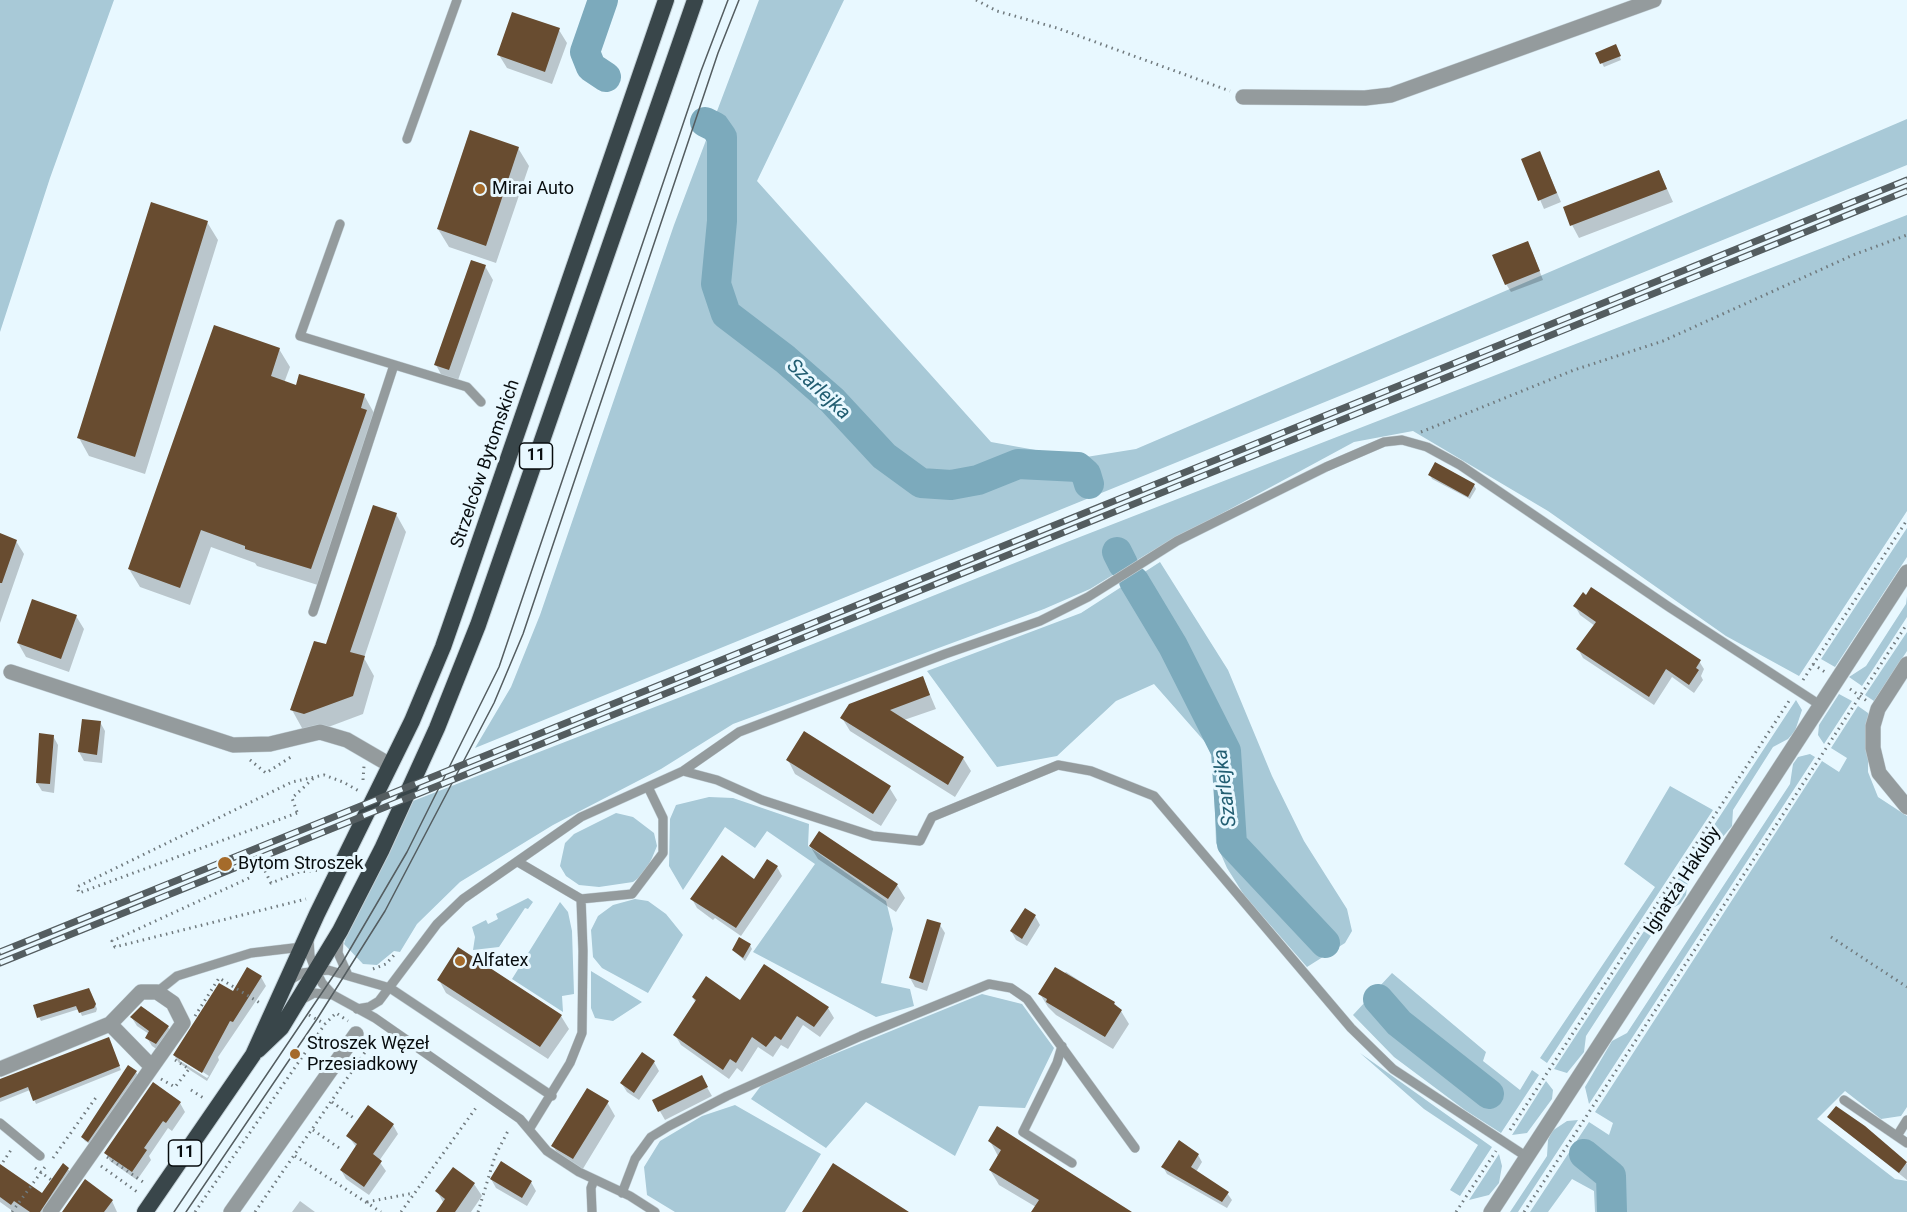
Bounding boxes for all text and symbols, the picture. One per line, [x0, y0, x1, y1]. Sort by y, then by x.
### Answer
place label: Mirai Auto [492, 178, 574, 200]
marker: Mirai Auto [473, 182, 487, 196]
water label: Szarlejka [781, 355, 855, 425]
street label: Strzelców Bytomskich [447, 377, 525, 551]
road number: 11 [520, 443, 552, 469]
water label: Szarlejka [1209, 748, 1243, 828]
street label: Ignatza Hakuby [1640, 823, 1726, 939]
place label: Bytom Stroszek [238, 853, 363, 875]
marker: Bytom Stroszek [216, 855, 234, 873]
place label: Alfatex [472, 950, 529, 972]
marker: Alfatex [453, 954, 467, 968]
place label: Stroszek Węzeł Przesiadkowy [307, 1033, 429, 1076]
marker: Stroszek Węzeł Przesiadkowy [288, 1047, 302, 1061]
road number: 11 [168, 1140, 201, 1166]

